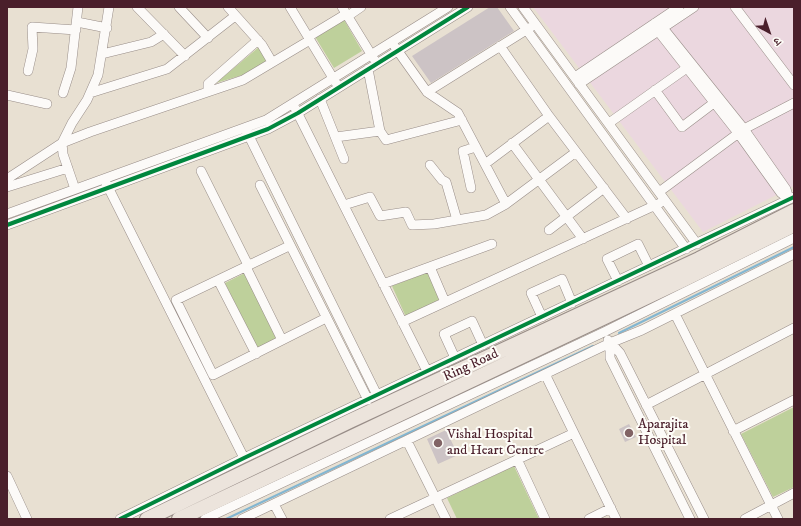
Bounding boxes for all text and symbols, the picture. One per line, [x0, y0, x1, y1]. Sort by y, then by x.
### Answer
north arrow [749, 12, 789, 52]
text: उ [770, 34, 783, 48]
street label: Ring Road [441, 346, 501, 386]
place label: Aparajita Hospital [638, 417, 688, 450]
place label: Vishal Hospital and Heart Centre [447, 427, 544, 460]
marker: Aparajita Hospital [623, 427, 635, 439]
marker: Vishal Hospital and Heart Centre [432, 437, 444, 449]

